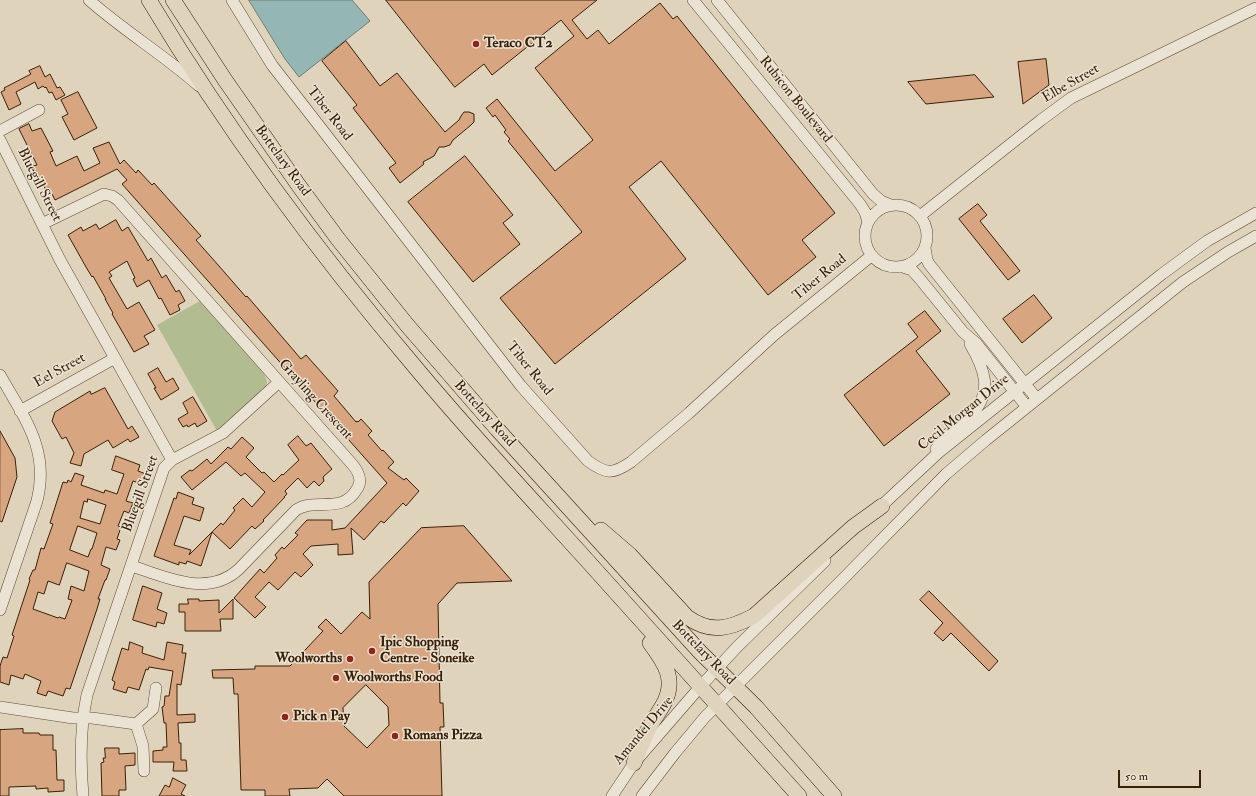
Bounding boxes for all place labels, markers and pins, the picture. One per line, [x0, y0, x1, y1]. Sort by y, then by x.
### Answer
place label: Teraco CT2 [484, 36, 552, 52]
marker: Teraco CT2 [471, 39, 481, 49]
place label: Ipic Shopping Centre - Soneike [380, 635, 474, 668]
marker: Ipic Shopping Centre - Soneike [367, 646, 377, 656]
place label: Woolworths [275, 651, 342, 667]
marker: Woolworths [345, 654, 355, 664]
place label: Woolworths Food [344, 670, 443, 686]
marker: Woolworths Food [331, 673, 341, 683]
place label: Pick n Pay [293, 709, 350, 725]
marker: Pick n Pay [280, 712, 290, 722]
place label: Romans Pizza [403, 728, 482, 744]
marker: Romans Pizza [390, 731, 400, 741]

